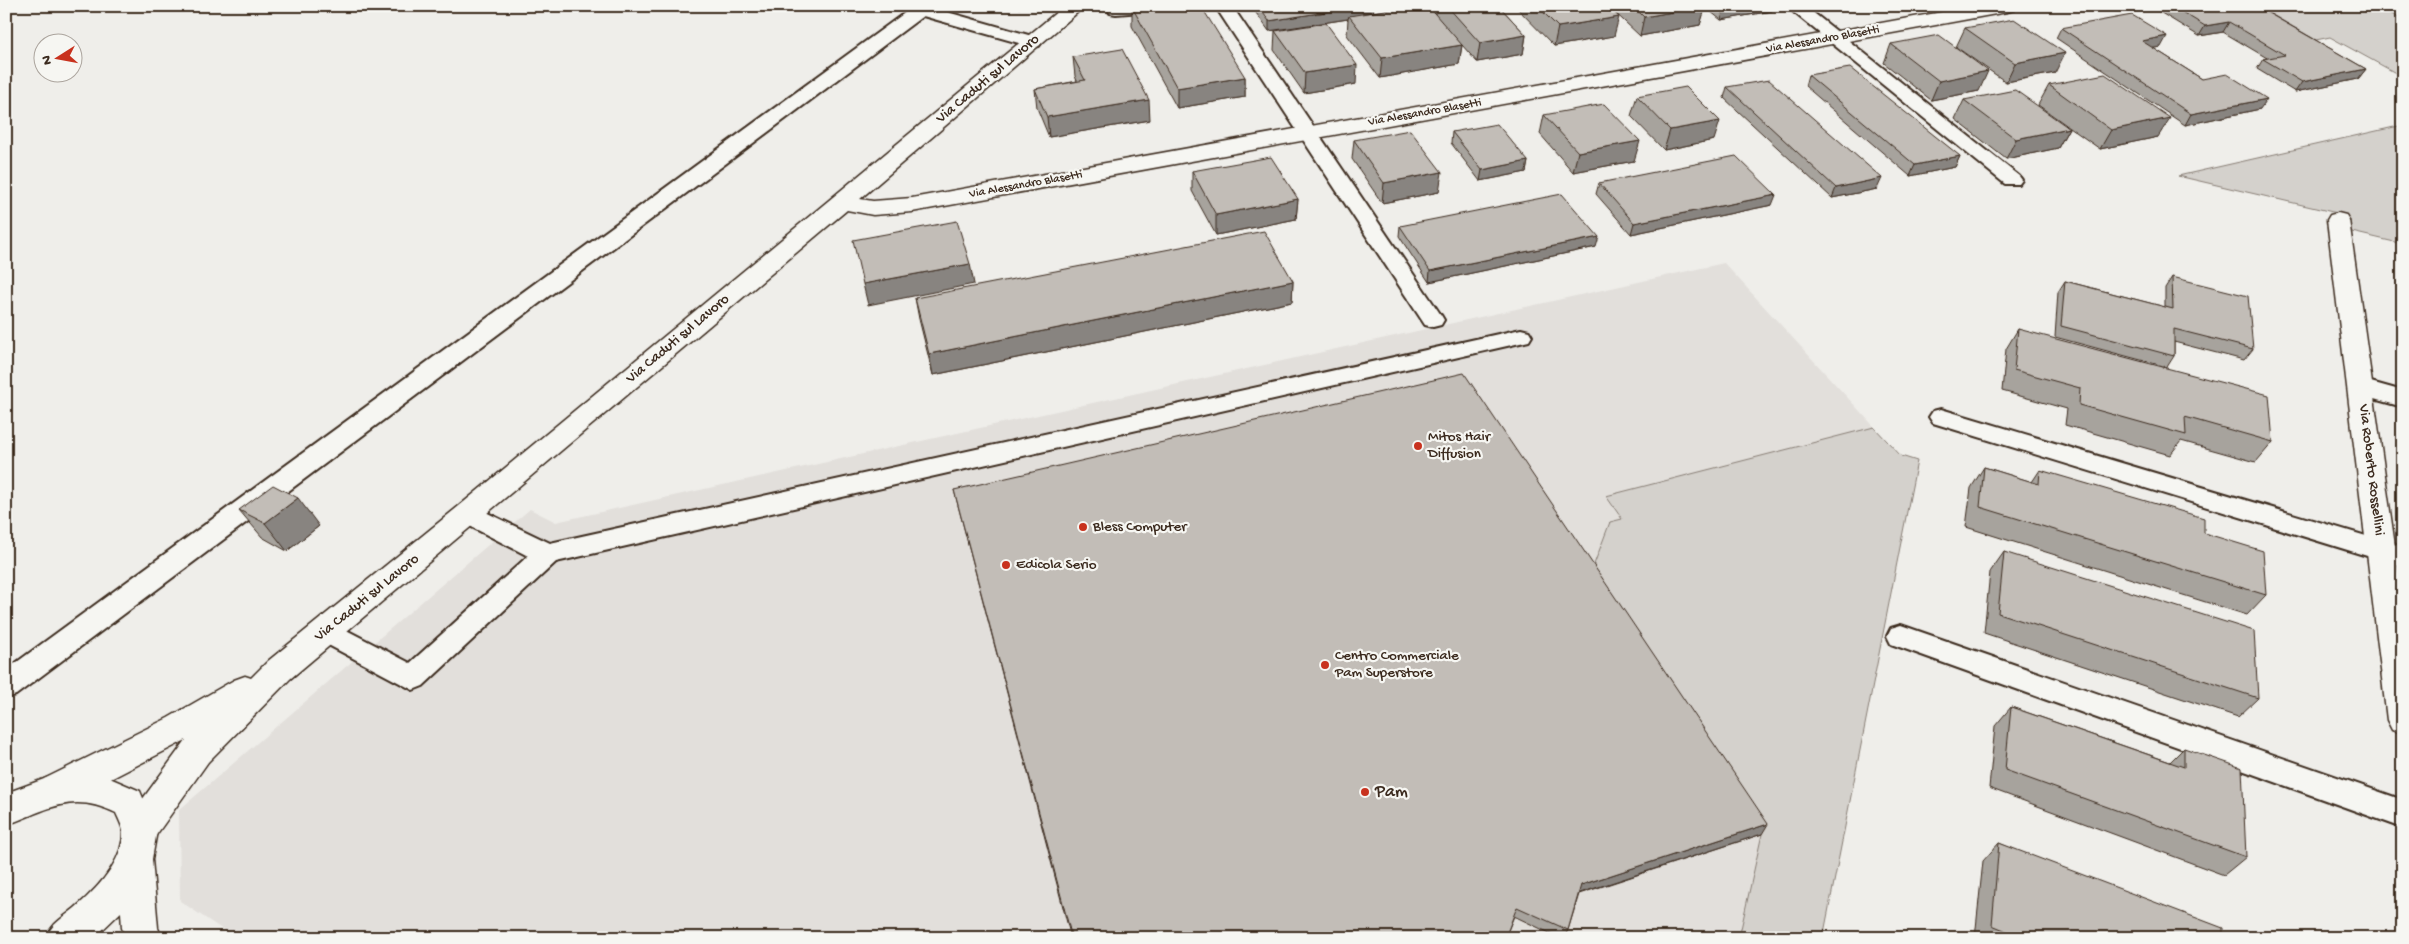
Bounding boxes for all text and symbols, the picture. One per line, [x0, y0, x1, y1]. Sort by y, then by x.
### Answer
street label: Via Alessandro Blasetti [1764, 23, 1881, 57]
street label: Via Caduti sul Lavoro [932, 30, 1044, 128]
north arrow [32, 32, 82, 82]
text: N [38, 54, 57, 66]
street label: Via Alessandro Blasetti [1366, 96, 1483, 130]
street label: Via Alessandro Blasetti [967, 168, 1084, 202]
street label: Via Caduti sul Lavoro [622, 290, 734, 388]
street label: Via Roberto Rossellini [2354, 402, 2388, 537]
place label: Mitos Hair Diffusion [1427, 428, 1492, 463]
marker: Mitos Hair Diffusion [1412, 440, 1424, 452]
place label: Bless Computer [1092, 518, 1188, 536]
marker: Bless Computer [1077, 521, 1089, 533]
street label: Via Caduti sul Lavoro [310, 550, 423, 646]
place label: Edicola Serio [1016, 556, 1097, 574]
marker: Edicola Serio [1000, 559, 1012, 571]
place label: Centro Commerciale Pam Superstore [1334, 647, 1459, 682]
marker: Centro Commerciale Pam Superstore [1319, 659, 1331, 671]
place label: Pam [1374, 782, 1408, 803]
marker: Pam [1359, 786, 1371, 798]

